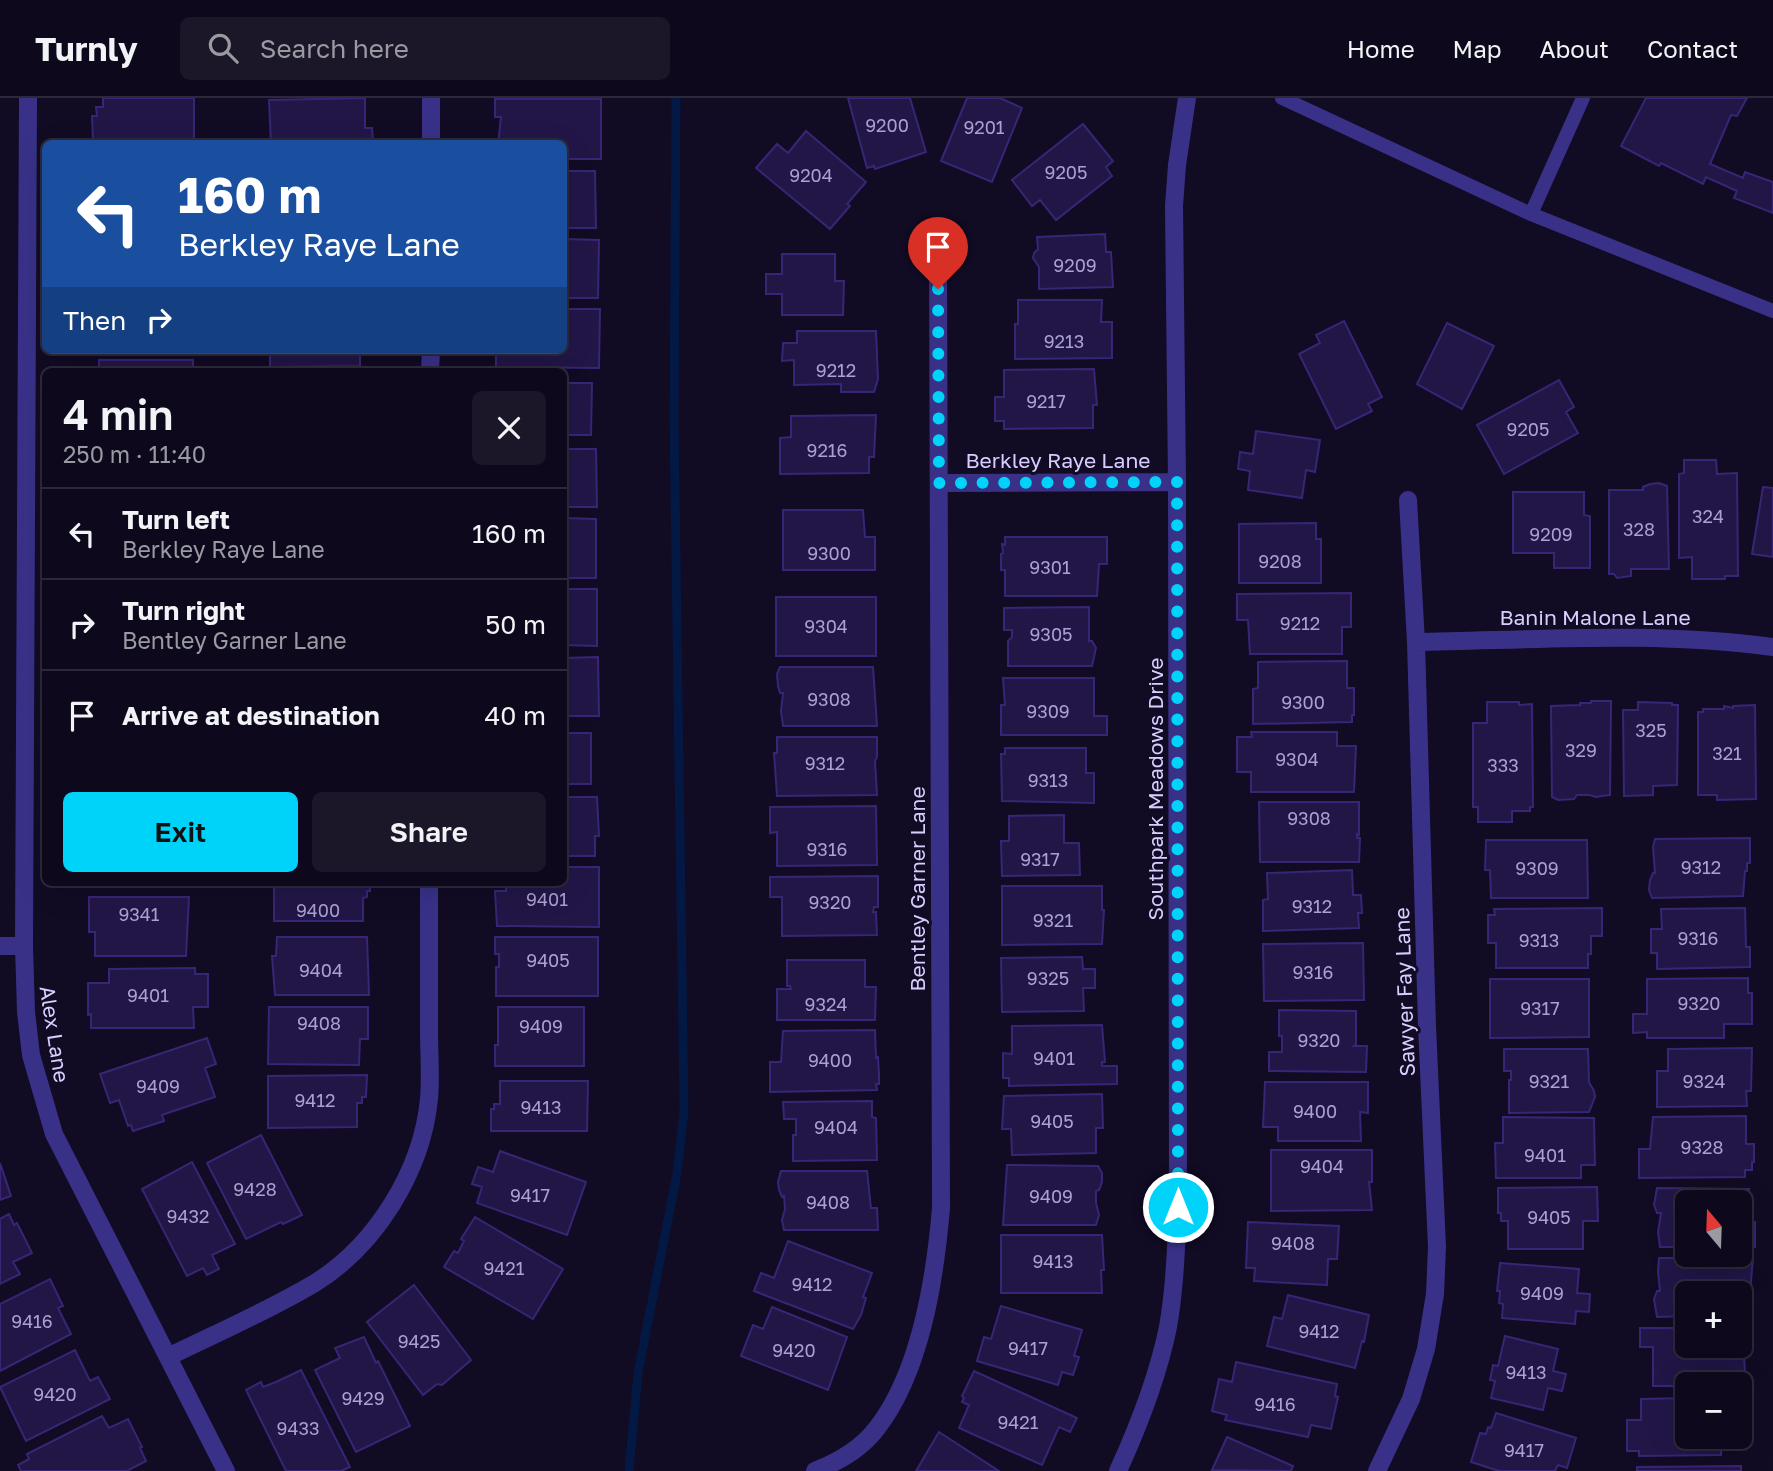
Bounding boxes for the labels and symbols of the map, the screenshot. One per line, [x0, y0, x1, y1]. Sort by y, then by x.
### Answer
house number: 9200 [865, 114, 909, 136]
house number: 9201 [963, 116, 1005, 138]
house number: 9205 [1045, 161, 1087, 183]
house number: 9204 [789, 164, 833, 186]
pin [908, 217, 968, 289]
house number: 9209 [1053, 254, 1097, 276]
house number: 9213 [1044, 330, 1084, 352]
house number: 9212 [816, 359, 856, 381]
house number: 9217 [1026, 390, 1066, 412]
house number: 9205 [1507, 418, 1549, 440]
house number: 9216 [807, 439, 847, 461]
street label: Berkley Raye Lane [965, 447, 1151, 473]
house number: 324 [1692, 505, 1724, 527]
house number: 328 [1623, 518, 1655, 540]
house number: 9209 [1529, 523, 1573, 545]
house number: 9300 [807, 542, 851, 564]
house number: 9208 [1258, 550, 1302, 572]
house number: 9301 [1029, 556, 1071, 578]
street label: Banin Malone Lane [1499, 604, 1691, 630]
house number: 9212 [1280, 612, 1320, 634]
house number: 9304 [804, 615, 848, 637]
house number: 9305 [1029, 623, 1073, 645]
street label: Southpark Meadows Drive [1142, 658, 1168, 920]
house number: 9308 [807, 688, 851, 710]
house number: 9300 [1281, 691, 1325, 713]
house number: 9309 [1026, 700, 1070, 722]
house number: 325 [1635, 719, 1667, 741]
house number: 329 [1565, 739, 1597, 761]
house number: 321 [1712, 742, 1742, 764]
house number: 9304 [1275, 748, 1319, 770]
house number: 9312 [805, 752, 845, 774]
house number: 333 [1487, 754, 1519, 776]
house number: 9313 [1028, 769, 1068, 791]
street label: Bentley Garner Lane [904, 786, 930, 992]
house number: 9308 [1287, 807, 1331, 829]
house number: 9316 [806, 838, 848, 860]
house number: 9317 [1020, 848, 1060, 870]
house number: 9312 [1681, 856, 1721, 878]
house number: 9309 [1515, 857, 1559, 879]
house number: 9401 [526, 888, 568, 910]
house number: 9320 [808, 891, 852, 913]
house number: 9312 [1292, 895, 1332, 917]
house number: 9400 [296, 899, 340, 921]
house number: 9341 [118, 903, 160, 925]
street label: Sawyer Fay Lane [1388, 907, 1420, 1077]
house number: 9321 [1033, 909, 1074, 931]
house number: 9316 [1677, 927, 1719, 949]
house number: 9313 [1519, 929, 1559, 951]
house number: 9405 [526, 949, 570, 971]
house number: 9404 [299, 959, 343, 981]
house number: 9316 [1292, 961, 1334, 983]
house number: 9325 [1027, 967, 1069, 989]
street label: Alex Lane [35, 984, 75, 1084]
house number: 9401 [127, 984, 169, 1006]
house number: 9320 [1677, 992, 1721, 1014]
house number: 9324 [805, 993, 847, 1015]
house number: 9317 [1520, 997, 1560, 1019]
house number: 9408 [297, 1012, 341, 1034]
house number: 9409 [519, 1015, 563, 1037]
house number: 9320 [1297, 1029, 1341, 1051]
house number: 9401 [1033, 1047, 1075, 1069]
house number: 9400 [808, 1049, 852, 1071]
house number: 9321 [1529, 1070, 1570, 1092]
house number: 9324 [1683, 1070, 1725, 1092]
house number: 9409 [136, 1075, 180, 1097]
house number: 9412 [294, 1089, 336, 1111]
house number: 9413 [520, 1096, 562, 1118]
house number: 9400 [1293, 1100, 1337, 1122]
house number: 9405 [1030, 1110, 1074, 1132]
house number: 9404 [814, 1116, 858, 1138]
house number: 9328 [1681, 1136, 1723, 1158]
house number: 9401 [1524, 1144, 1566, 1166]
house number: 9404 [1300, 1155, 1344, 1177]
position arrow [1141, 1170, 1215, 1244]
house number: 9428 [233, 1178, 277, 1200]
house number: 9417 [510, 1184, 550, 1206]
house number: 9409 [1029, 1185, 1073, 1207]
north arrow [1675, 1190, 1752, 1267]
house number: 9408 [806, 1191, 850, 1213]
house number: 9432 [167, 1205, 209, 1227]
house number: 9405 [1527, 1206, 1571, 1228]
house number: 9408 [1271, 1232, 1315, 1254]
house number: 9413 [1032, 1250, 1074, 1272]
house number: 9421 [483, 1257, 525, 1279]
house number: 9412 [791, 1273, 833, 1295]
house number: 9409 [1520, 1282, 1564, 1304]
house number: 9416 [11, 1310, 53, 1332]
house number: 9412 [1298, 1320, 1340, 1342]
house number: 9425 [398, 1330, 440, 1352]
house number: 9417 [1008, 1337, 1048, 1359]
house number: 9420 [772, 1339, 816, 1361]
house number: 9413 [1505, 1361, 1547, 1383]
house number: 9420 [33, 1383, 77, 1405]
house number: 9429 [341, 1387, 385, 1409]
house number: 9416 [1254, 1393, 1296, 1415]
house number: 9421 [997, 1411, 1039, 1433]
house number: 9433 [277, 1417, 319, 1439]
house number: 9417 [1504, 1439, 1544, 1461]

